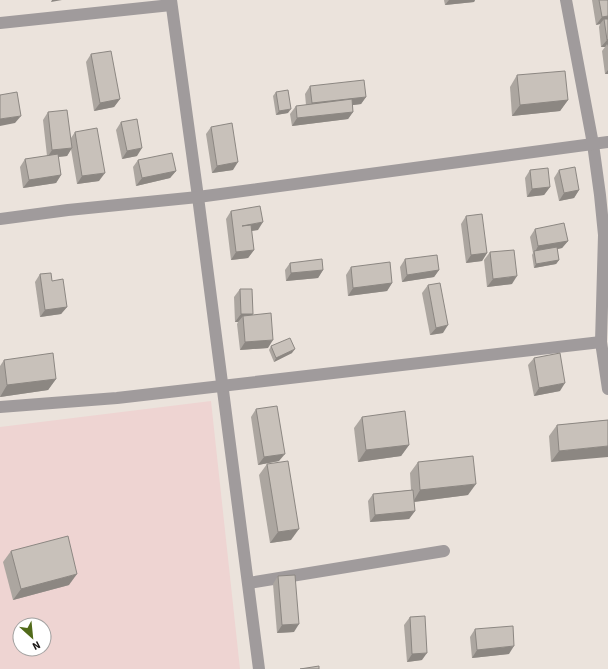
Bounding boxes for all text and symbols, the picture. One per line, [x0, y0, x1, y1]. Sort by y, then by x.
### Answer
north arrow [12, 617, 52, 657]
text: N [30, 637, 43, 654]

